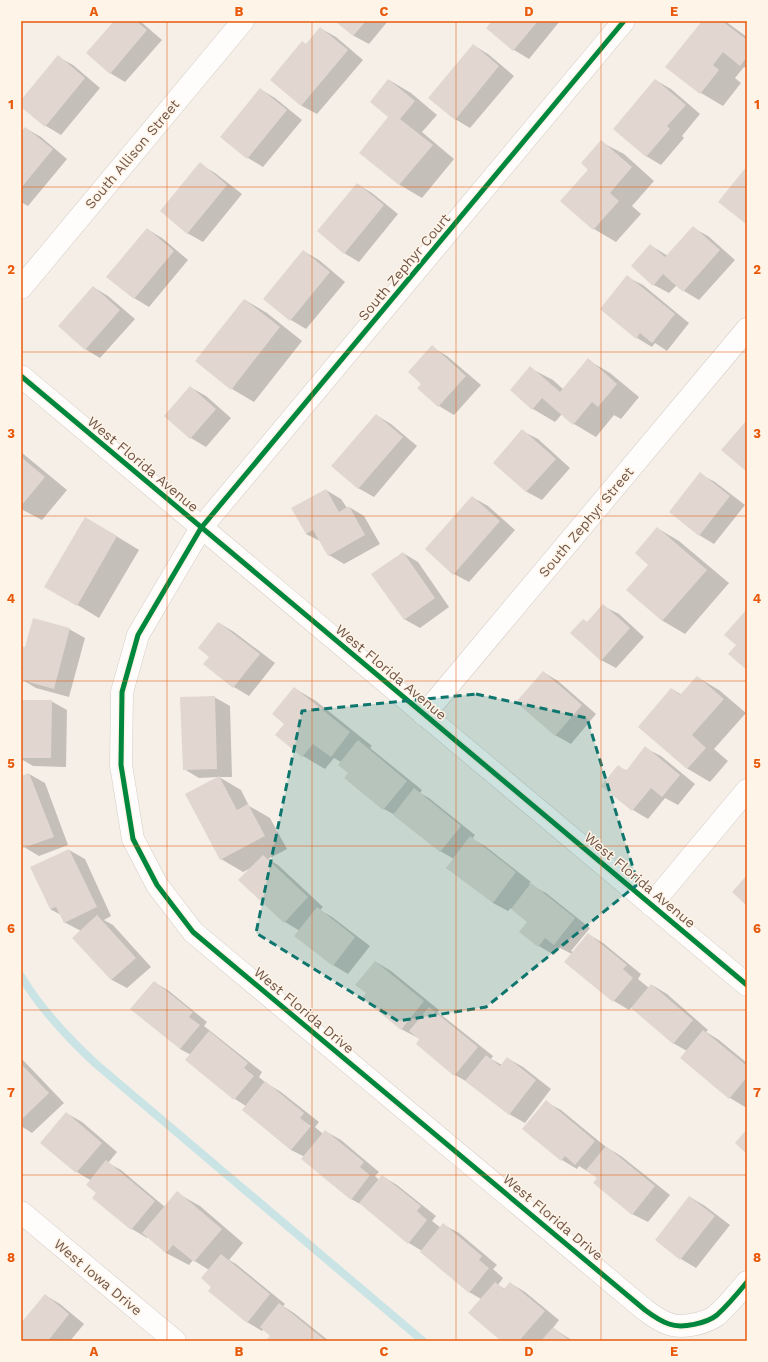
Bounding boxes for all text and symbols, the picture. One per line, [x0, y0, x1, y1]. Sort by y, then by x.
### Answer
text: A [90, 4, 99, 19]
text: B [235, 4, 244, 19]
text: C [380, 4, 389, 19]
text: D [524, 4, 534, 19]
text: E [670, 4, 678, 19]
street label: South Allison Street [82, 96, 182, 212]
text: 1 [8, 97, 14, 112]
text: 1 [754, 97, 760, 112]
street label: South Zephyr Court [355, 210, 453, 324]
text: 2 [7, 262, 15, 277]
text: 2 [753, 262, 761, 277]
street label: West Florida Avenue [84, 413, 202, 515]
text: 3 [7, 426, 15, 441]
text: 3 [753, 426, 761, 441]
street label: South Zephyr Street [535, 464, 637, 580]
text: 4 [7, 591, 16, 606]
text: 4 [753, 591, 762, 606]
street label: West Florida Avenue [332, 621, 450, 723]
text: 5 [7, 756, 15, 771]
text: 5 [753, 756, 761, 771]
street label: West Florida Avenue [581, 829, 699, 931]
text: 6 [7, 921, 15, 936]
text: 6 [753, 921, 761, 936]
street label: West Florida Drive [251, 963, 357, 1057]
text: 7 [7, 1085, 15, 1100]
text: 7 [753, 1085, 761, 1100]
street label: West Florida Drive [500, 1170, 606, 1264]
street label: West Iowa Drive [51, 1236, 145, 1318]
text: 8 [7, 1250, 15, 1265]
text: 8 [753, 1250, 761, 1265]
text: A [90, 1344, 99, 1359]
text: B [235, 1344, 244, 1359]
text: C [380, 1344, 389, 1359]
text: D [524, 1344, 534, 1359]
text: E [670, 1344, 678, 1359]

